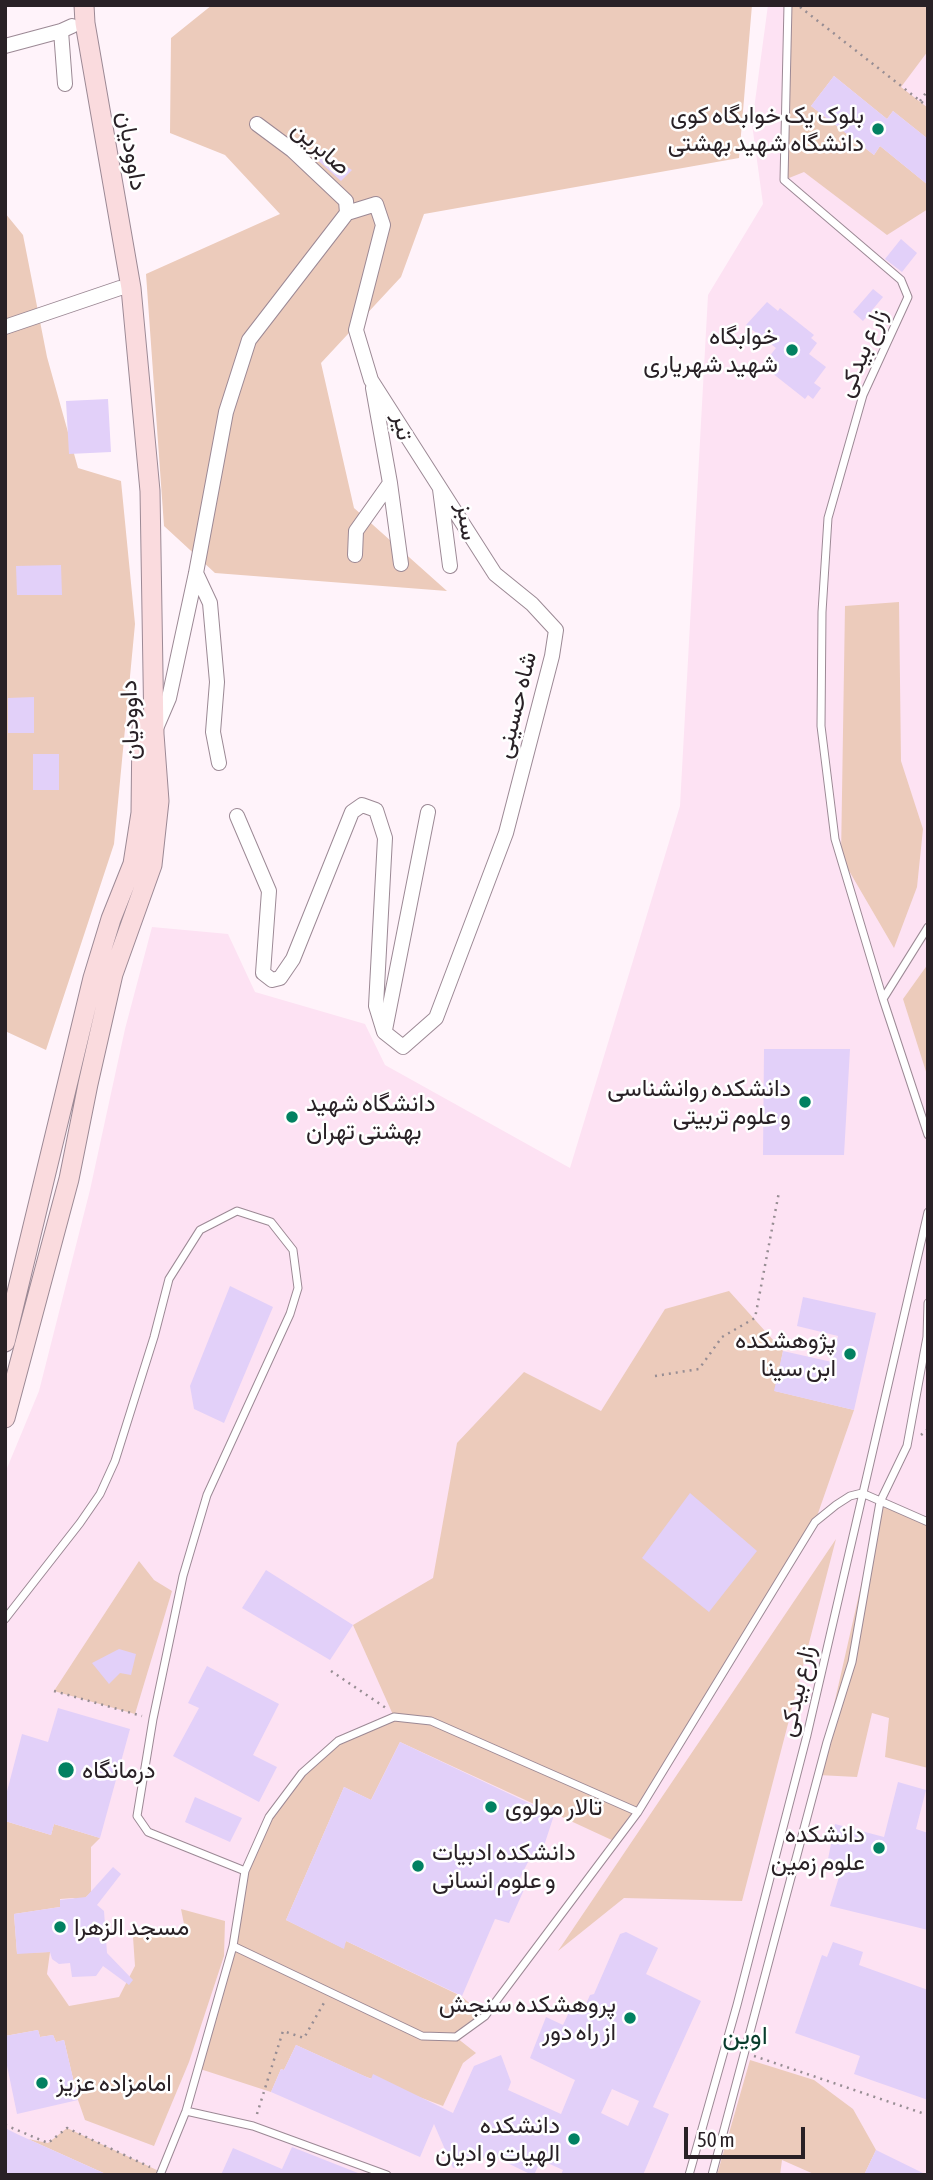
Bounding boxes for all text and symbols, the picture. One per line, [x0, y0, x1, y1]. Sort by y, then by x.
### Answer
place label: بلوک یک خوابگاه کوی دانشگاه شهید بهشتی [668, 101, 864, 157]
street label: داوودیان [111, 109, 153, 193]
street label: صابرین [286, 115, 356, 181]
marker: بلوک یک خوابگاه کوی دانشگاه شهید بهشتی [870, 121, 886, 137]
street label: زارع بیدکی [831, 305, 893, 401]
place label: خوابگاه شهید شهریاری [643, 322, 778, 378]
marker: خوابگاه شهید شهریاری [784, 342, 800, 358]
street label: تیر [387, 412, 419, 442]
street label: سبز [450, 502, 484, 542]
street label: شاه حسینی [489, 649, 543, 761]
street label: داوودیان [114, 680, 146, 760]
place label: دانشکده روانشناسی و علوم تربیتی [607, 1074, 791, 1130]
place label: دانشگاه شهید بهشتی تهران [306, 1089, 436, 1145]
marker: دانشکده روانشناسی و علوم تربیتی [797, 1094, 813, 1110]
marker: دانشگاه شهید بهشتی تهران [284, 1109, 300, 1125]
place label: پژوهشکده ابن سینا [735, 1326, 836, 1382]
marker: پژوهشکده ابن سینا [842, 1346, 858, 1362]
street label: زارع بیدکی [773, 1642, 821, 1740]
place label: درمانگاه [82, 1756, 155, 1784]
marker: درمانگاه [56, 1760, 76, 1780]
place label: تالار مولوی [505, 1793, 602, 1821]
marker: تالار مولوی [483, 1799, 499, 1815]
place label: دانشکده علوم زمین [771, 1820, 865, 1876]
place label: دانشکده ادبیات و علوم انسانی [432, 1838, 576, 1894]
marker: دانشکده علوم زمین [871, 1840, 887, 1856]
marker: دانشکده ادبیات و علوم انسانی [410, 1858, 426, 1874]
place label: مسجد الزهرا [74, 1913, 189, 1941]
marker: مسجد الزهرا [52, 1919, 68, 1935]
place label: پروهشکده سنجش از راه دور [439, 1990, 616, 2046]
marker: پروهشکده سنجش از راه دور [622, 2010, 638, 2026]
district label: اوین [722, 2020, 768, 2052]
place label: امامزاده عزیز [56, 2069, 172, 2097]
marker: امامزاده عزیز [34, 2075, 50, 2091]
place label: دانشکده الهیات و ادیان [435, 2111, 560, 2167]
scale bar [688, 2114, 809, 2158]
text: 50 m [697, 2127, 735, 2151]
marker: دانشکده الهیات و ادیان [566, 2131, 582, 2147]

